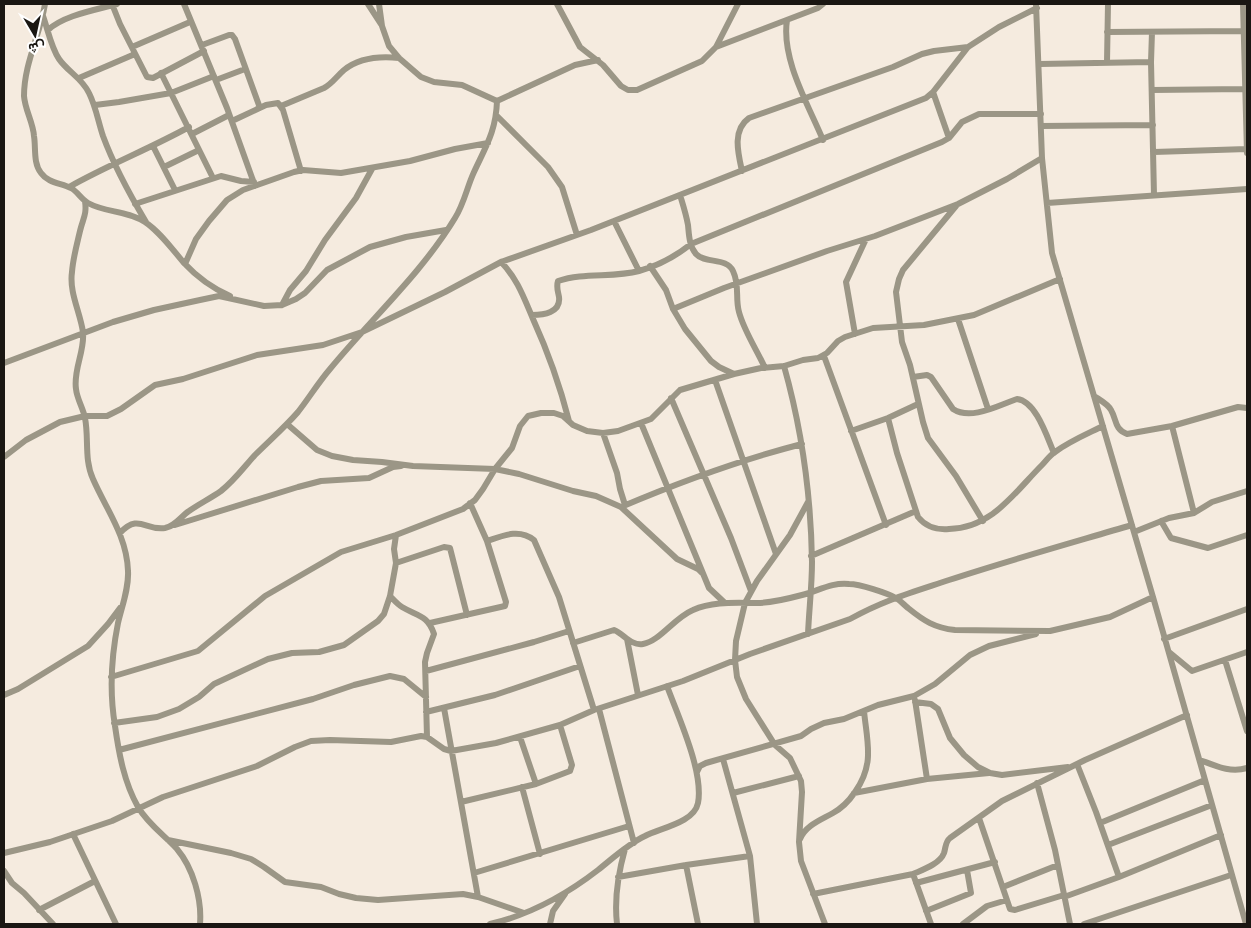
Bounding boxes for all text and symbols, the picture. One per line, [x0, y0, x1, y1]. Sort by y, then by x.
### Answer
north arrow [10, 10, 60, 60]
text: ش [27, 38, 47, 57]

